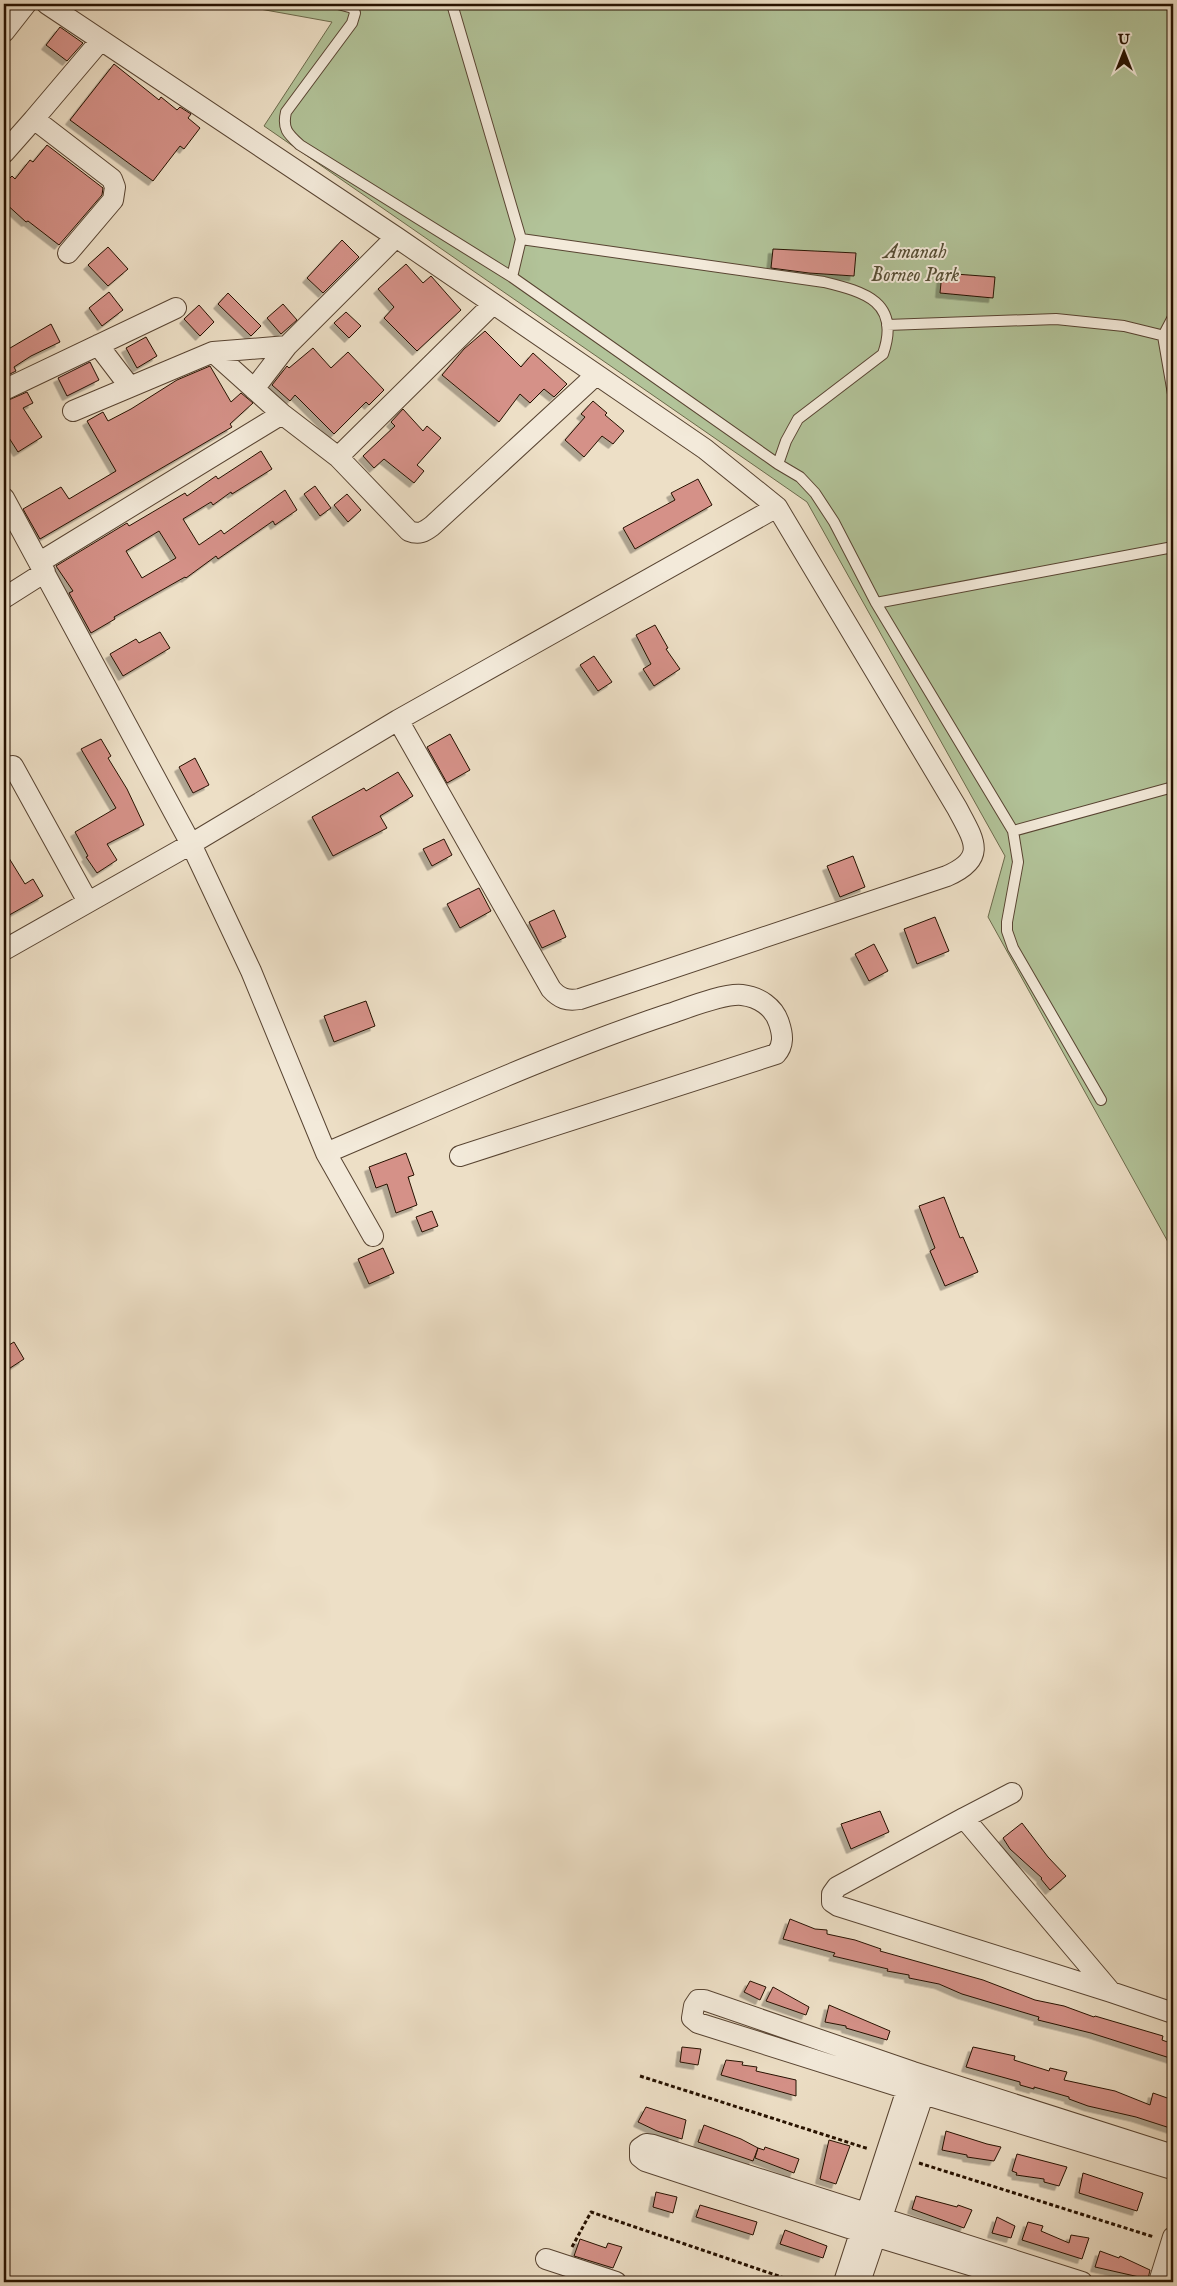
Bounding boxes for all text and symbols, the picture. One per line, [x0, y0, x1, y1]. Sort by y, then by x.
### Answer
north arrow [1100, 28, 1150, 78]
text: U [1117, 31, 1131, 49]
park label: Amanah Borneo Park [871, 240, 959, 288]

